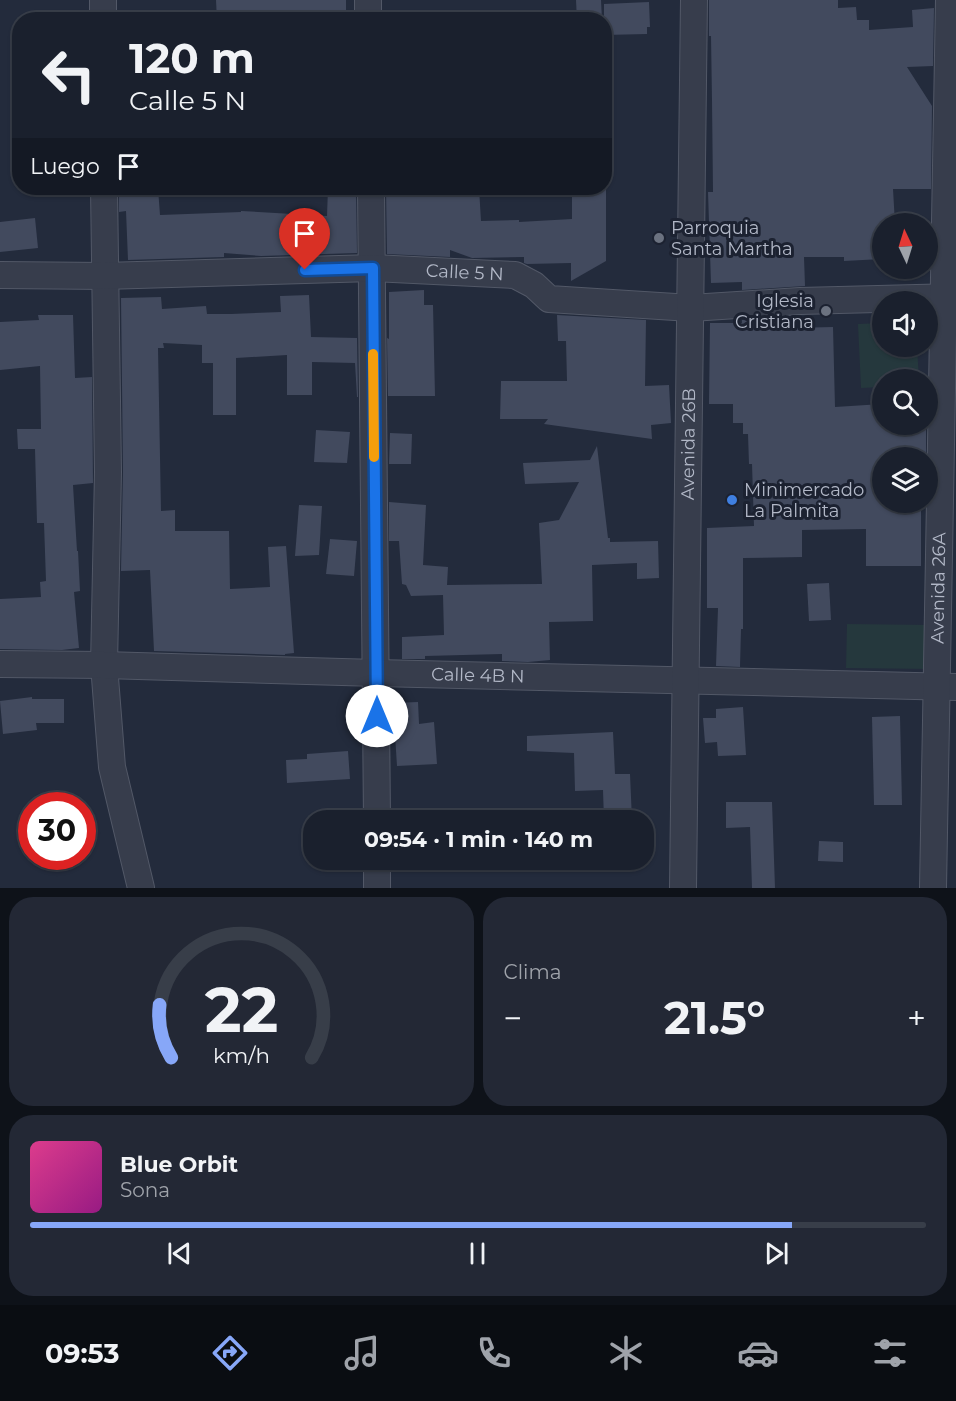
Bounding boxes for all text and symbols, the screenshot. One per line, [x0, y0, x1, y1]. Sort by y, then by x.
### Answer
text: 120 m [129, 32, 255, 84]
icon: left [30, 36, 108, 114]
text: Calle 5 N [129, 84, 246, 117]
icon: arrive [112, 150, 145, 183]
text: Luego [30, 153, 100, 180]
pin [279, 208, 330, 270]
north arrow [872, 213, 938, 279]
map controls [872, 213, 938, 513]
icon: arrive [288, 217, 321, 250]
place label: Parroquia Santa Martha [671, 217, 793, 260]
marker: Parroquia Santa Martha [652, 231, 666, 245]
street label: Calle 5 N [425, 260, 504, 285]
place label: Iglesia Cristiana [735, 290, 814, 333]
button: sound [872, 291, 938, 357]
marker: Iglesia Cristiana [819, 304, 833, 318]
button: search [872, 369, 938, 435]
street label: Avenida 26B [677, 388, 700, 500]
button: layers [872, 447, 938, 513]
place label: Minimercado La Palmita [744, 479, 864, 522]
marker: Minimercado La Palmita [725, 493, 739, 507]
street label: Avenida 26A [926, 532, 950, 644]
street label: Calle 4B N [431, 663, 525, 688]
position arrow [345, 684, 409, 748]
speed limit sign: 30 [18, 792, 96, 870]
text: 09:54 · 1 min · 140 m [364, 826, 593, 853]
text: Clima [504, 960, 561, 984]
text: 22 [204, 972, 278, 1048]
text: 21.5° [664, 990, 765, 1045]
text: − [504, 998, 522, 1038]
text: + [907, 998, 926, 1038]
text: km/h [213, 1043, 270, 1069]
text: Blue Orbit [120, 1151, 238, 1178]
text: Sona [120, 1178, 170, 1202]
icon: previous [163, 1237, 196, 1270]
icon: pause [461, 1237, 494, 1270]
icon: next [760, 1237, 793, 1270]
icon: directions [209, 1332, 251, 1374]
icon: music [341, 1332, 383, 1374]
icon: phone [473, 1332, 515, 1374]
icon: climate [605, 1332, 647, 1374]
icon: car [737, 1332, 779, 1374]
icon: filters [869, 1332, 911, 1374]
text: 09:53 [45, 1337, 119, 1370]

